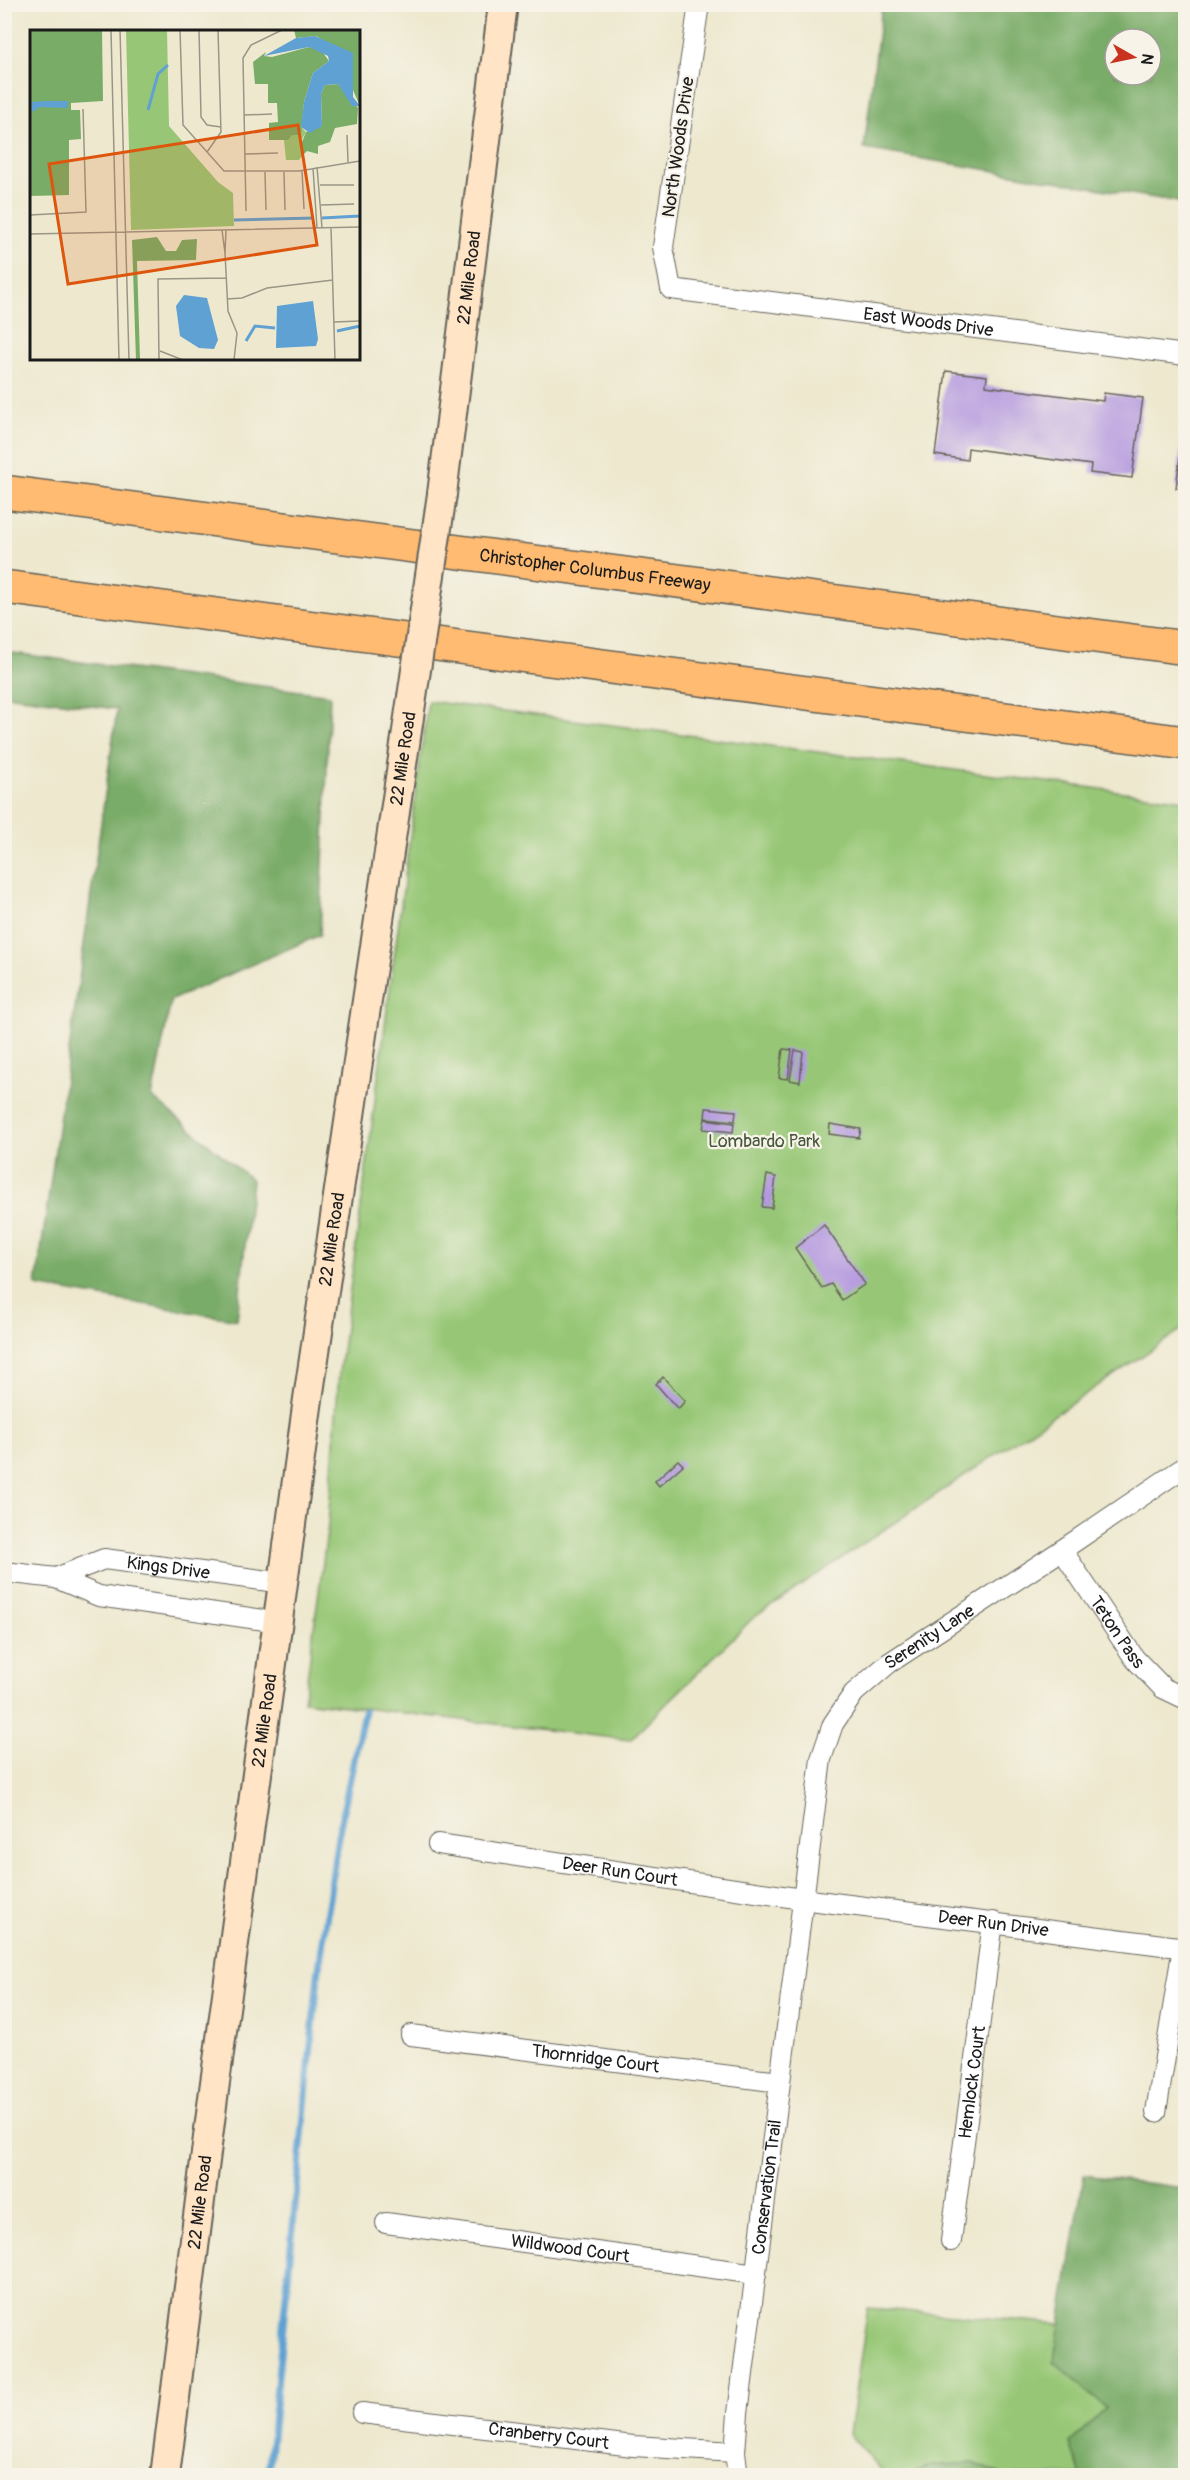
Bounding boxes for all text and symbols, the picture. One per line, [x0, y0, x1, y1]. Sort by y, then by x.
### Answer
north arrow [1103, 27, 1163, 87]
inset map [30, 30, 360, 360]
text: N [1136, 52, 1158, 66]
street label: North Woods Drive [657, 75, 700, 219]
street label: 22 Mile Road [452, 229, 487, 326]
street label: East Woods Drive [862, 303, 995, 342]
street label: Christopher Columbus Freeway [478, 544, 712, 597]
street label: 22 Mile Road [385, 710, 422, 807]
park label: Lombardo Park [708, 1130, 821, 1153]
street label: 22 Mile Road [314, 1191, 350, 1288]
street label: Kings Drive [125, 1551, 211, 1585]
street label: Teton Pass [1084, 1592, 1149, 1674]
street label: Serenity Lane [880, 1599, 979, 1675]
street label: 22 Mile Road [247, 1672, 283, 1769]
street label: Deer Run Court [561, 1852, 680, 1892]
street label: Deer Run Drive [937, 1905, 1050, 1942]
street label: Hemlock Court [954, 2024, 991, 2140]
street label: Thornridge Court [530, 2040, 661, 2079]
street label: Conservation Trail [747, 2118, 787, 2256]
street label: 22 Mile Road [183, 2154, 218, 2251]
street label: Wildwood Court [509, 2229, 632, 2269]
street label: Cranberry Court [487, 2417, 611, 2455]

